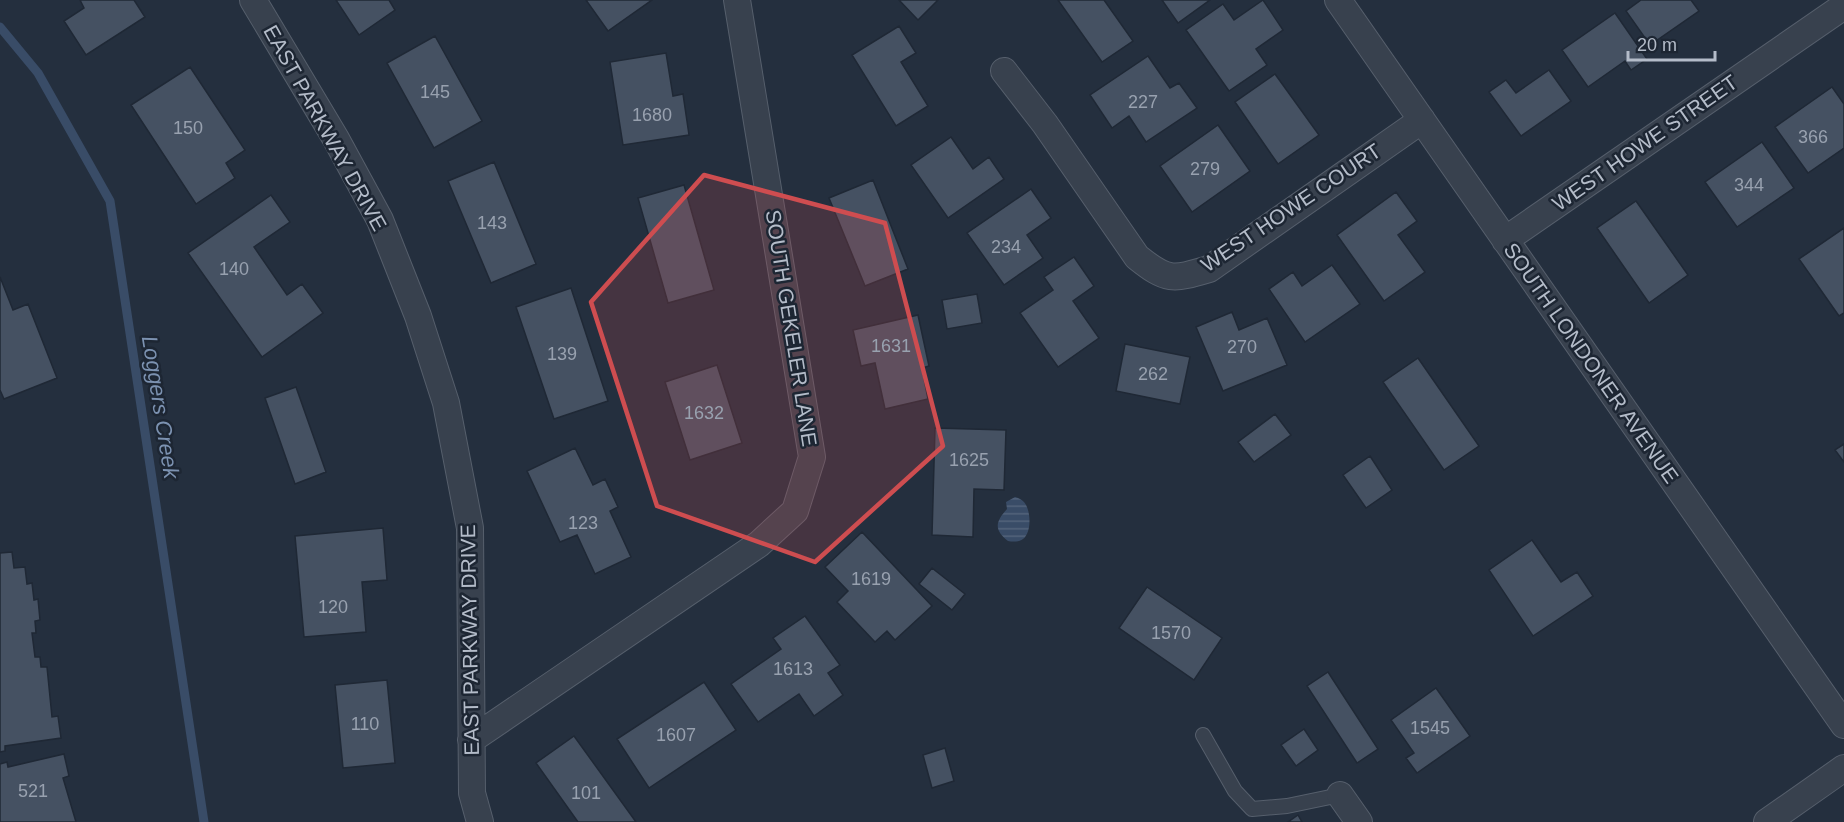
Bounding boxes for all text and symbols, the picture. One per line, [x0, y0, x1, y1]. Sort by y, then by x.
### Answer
street label: EAST PARKWAY DRIVE [259, 21, 392, 234]
scale bar [1628, 24, 1715, 62]
text: 20 m [1637, 35, 1677, 55]
street label: WEST HOWE STREET [1548, 70, 1742, 215]
house number: 145 [420, 82, 450, 102]
house number: 227 [1128, 92, 1158, 112]
house number: 1680 [632, 105, 672, 125]
house number: 150 [173, 118, 203, 138]
house number: 366 [1798, 127, 1828, 147]
street label: WEST HOWE COURT [1197, 139, 1385, 276]
house number: 279 [1190, 159, 1220, 179]
house number: 344 [1734, 175, 1764, 195]
street label: SOUTH GEKELER LANE [761, 208, 822, 448]
house number: 143 [477, 213, 507, 233]
house number: 234 [991, 237, 1021, 257]
street label: SOUTH LONDONER AVENUE [1499, 238, 1683, 487]
house number: 140 [219, 259, 249, 279]
water label: Loggers Creek [137, 334, 184, 481]
house number: 1631 [871, 336, 911, 356]
house number: 270 [1227, 337, 1257, 357]
house number: 139 [547, 344, 577, 364]
house number: 262 [1138, 364, 1168, 384]
house number: 1632 [684, 403, 724, 423]
house number: 1625 [949, 450, 989, 470]
house number: 123 [568, 513, 598, 533]
street label: EAST PARKWAY DRIVE [456, 524, 483, 756]
house number: 1619 [851, 569, 891, 589]
house number: 120 [318, 597, 348, 617]
house number: 1570 [1151, 623, 1191, 643]
house number: 1613 [773, 659, 813, 679]
house number: 110 [351, 714, 379, 734]
house number: 1545 [1410, 718, 1450, 738]
house number: 1607 [656, 725, 696, 745]
house number: 521 [18, 781, 48, 801]
house number: 101 [571, 783, 601, 803]

